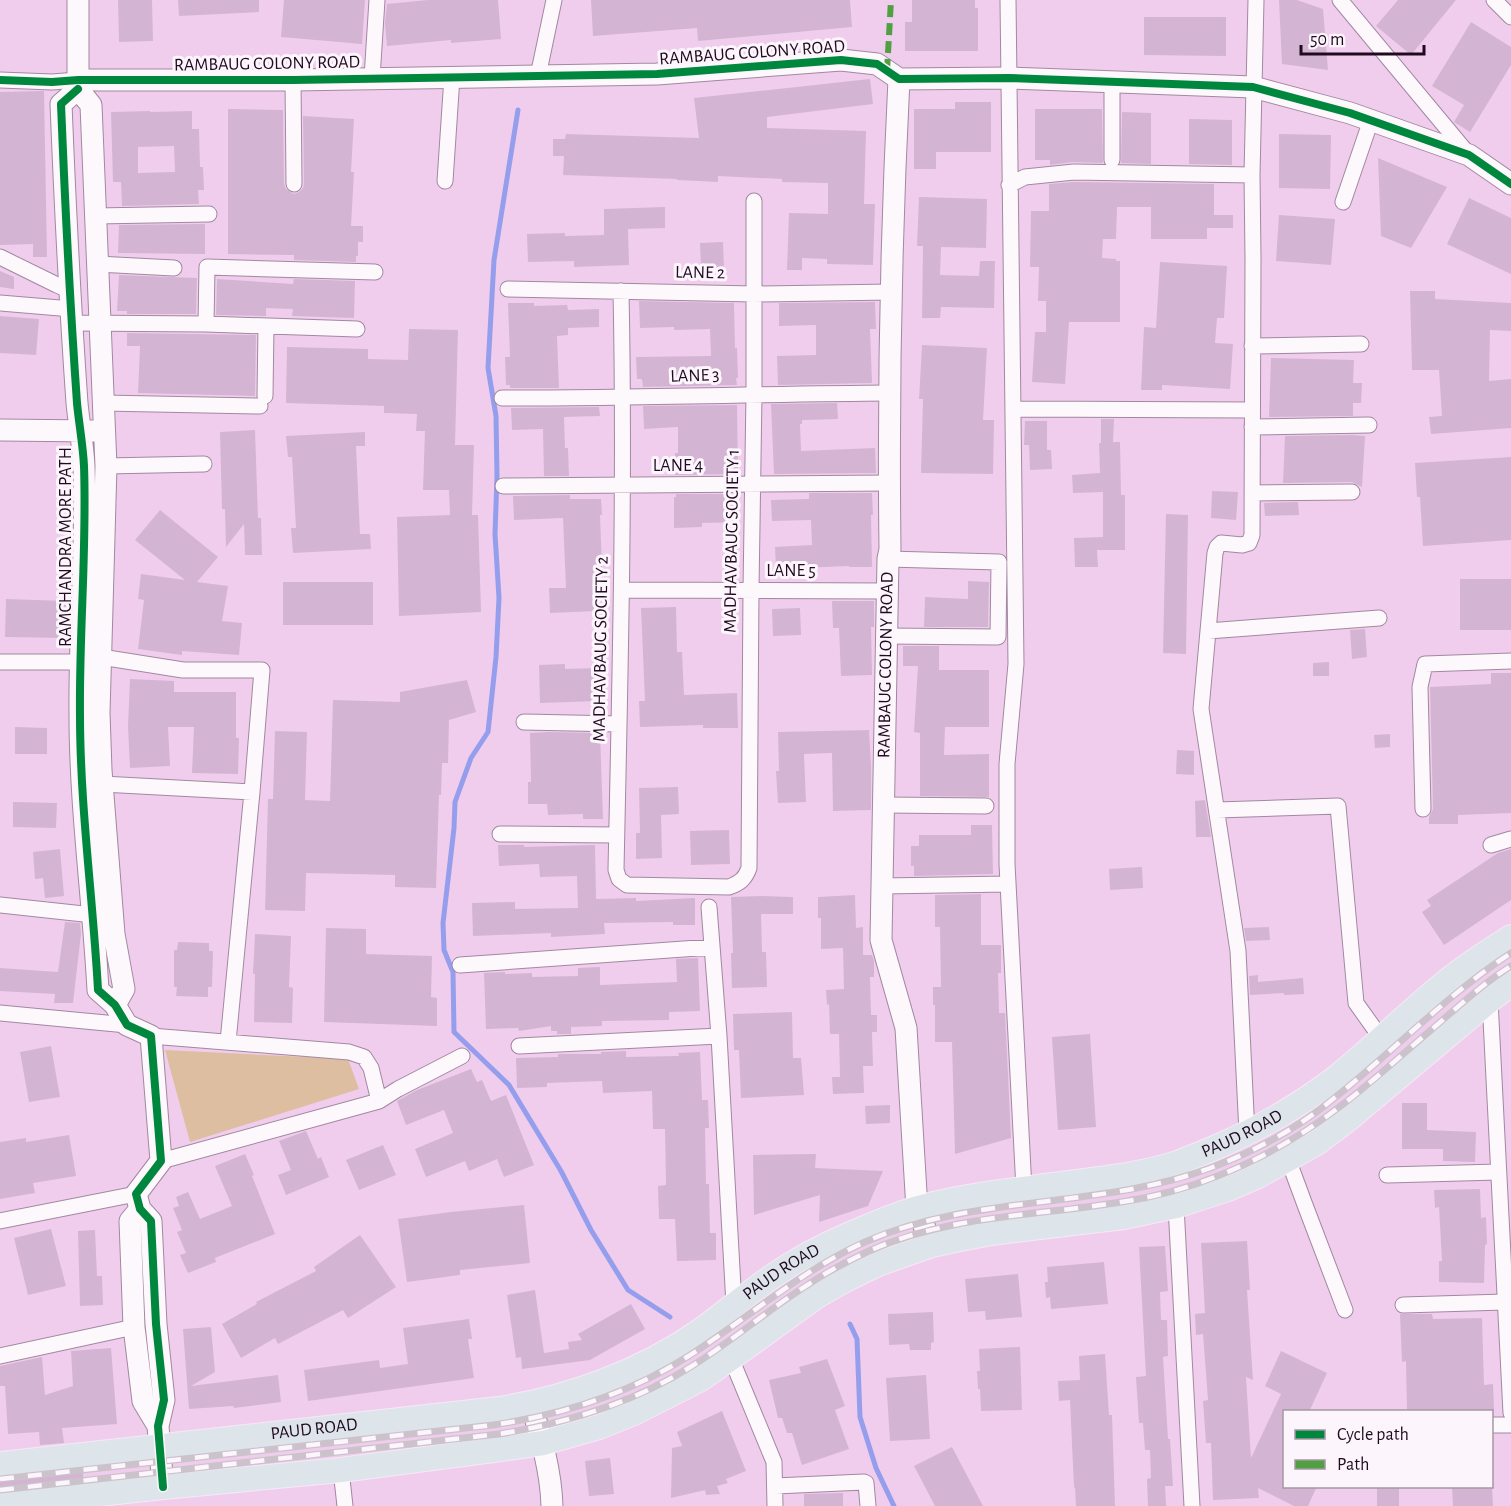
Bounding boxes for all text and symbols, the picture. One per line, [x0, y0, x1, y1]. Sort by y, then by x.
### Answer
scale bar [1301, 18, 1424, 56]
text: 50 m [1310, 31, 1344, 49]
street label: RAMBAUG COLONY ROAD [658, 38, 846, 68]
street label: RAMBAUG COLONY ROAD [174, 53, 360, 75]
street label: LANE 2 [675, 264, 725, 282]
street label: LANE 3 [670, 366, 720, 386]
street label: RAMCHANDRA MORE PATH [57, 447, 75, 647]
street label: MADHAVBAUG SOCIETY 1 [721, 449, 743, 633]
street label: LANE 4 [653, 457, 704, 475]
street label: MADHAVBAUG SOCIETY 2 [590, 556, 612, 742]
street label: LANE 5 [766, 562, 816, 580]
street label: RAMBAUG COLONY ROAD [875, 572, 897, 758]
street label: PAUD ROAD [1199, 1107, 1286, 1161]
street label: PAUD ROAD [740, 1241, 823, 1304]
legend [1283, 1410, 1493, 1488]
street label: PAUD ROAD [270, 1416, 359, 1443]
text: Cycle path [1337, 1426, 1409, 1444]
text: Path [1337, 1456, 1369, 1474]

